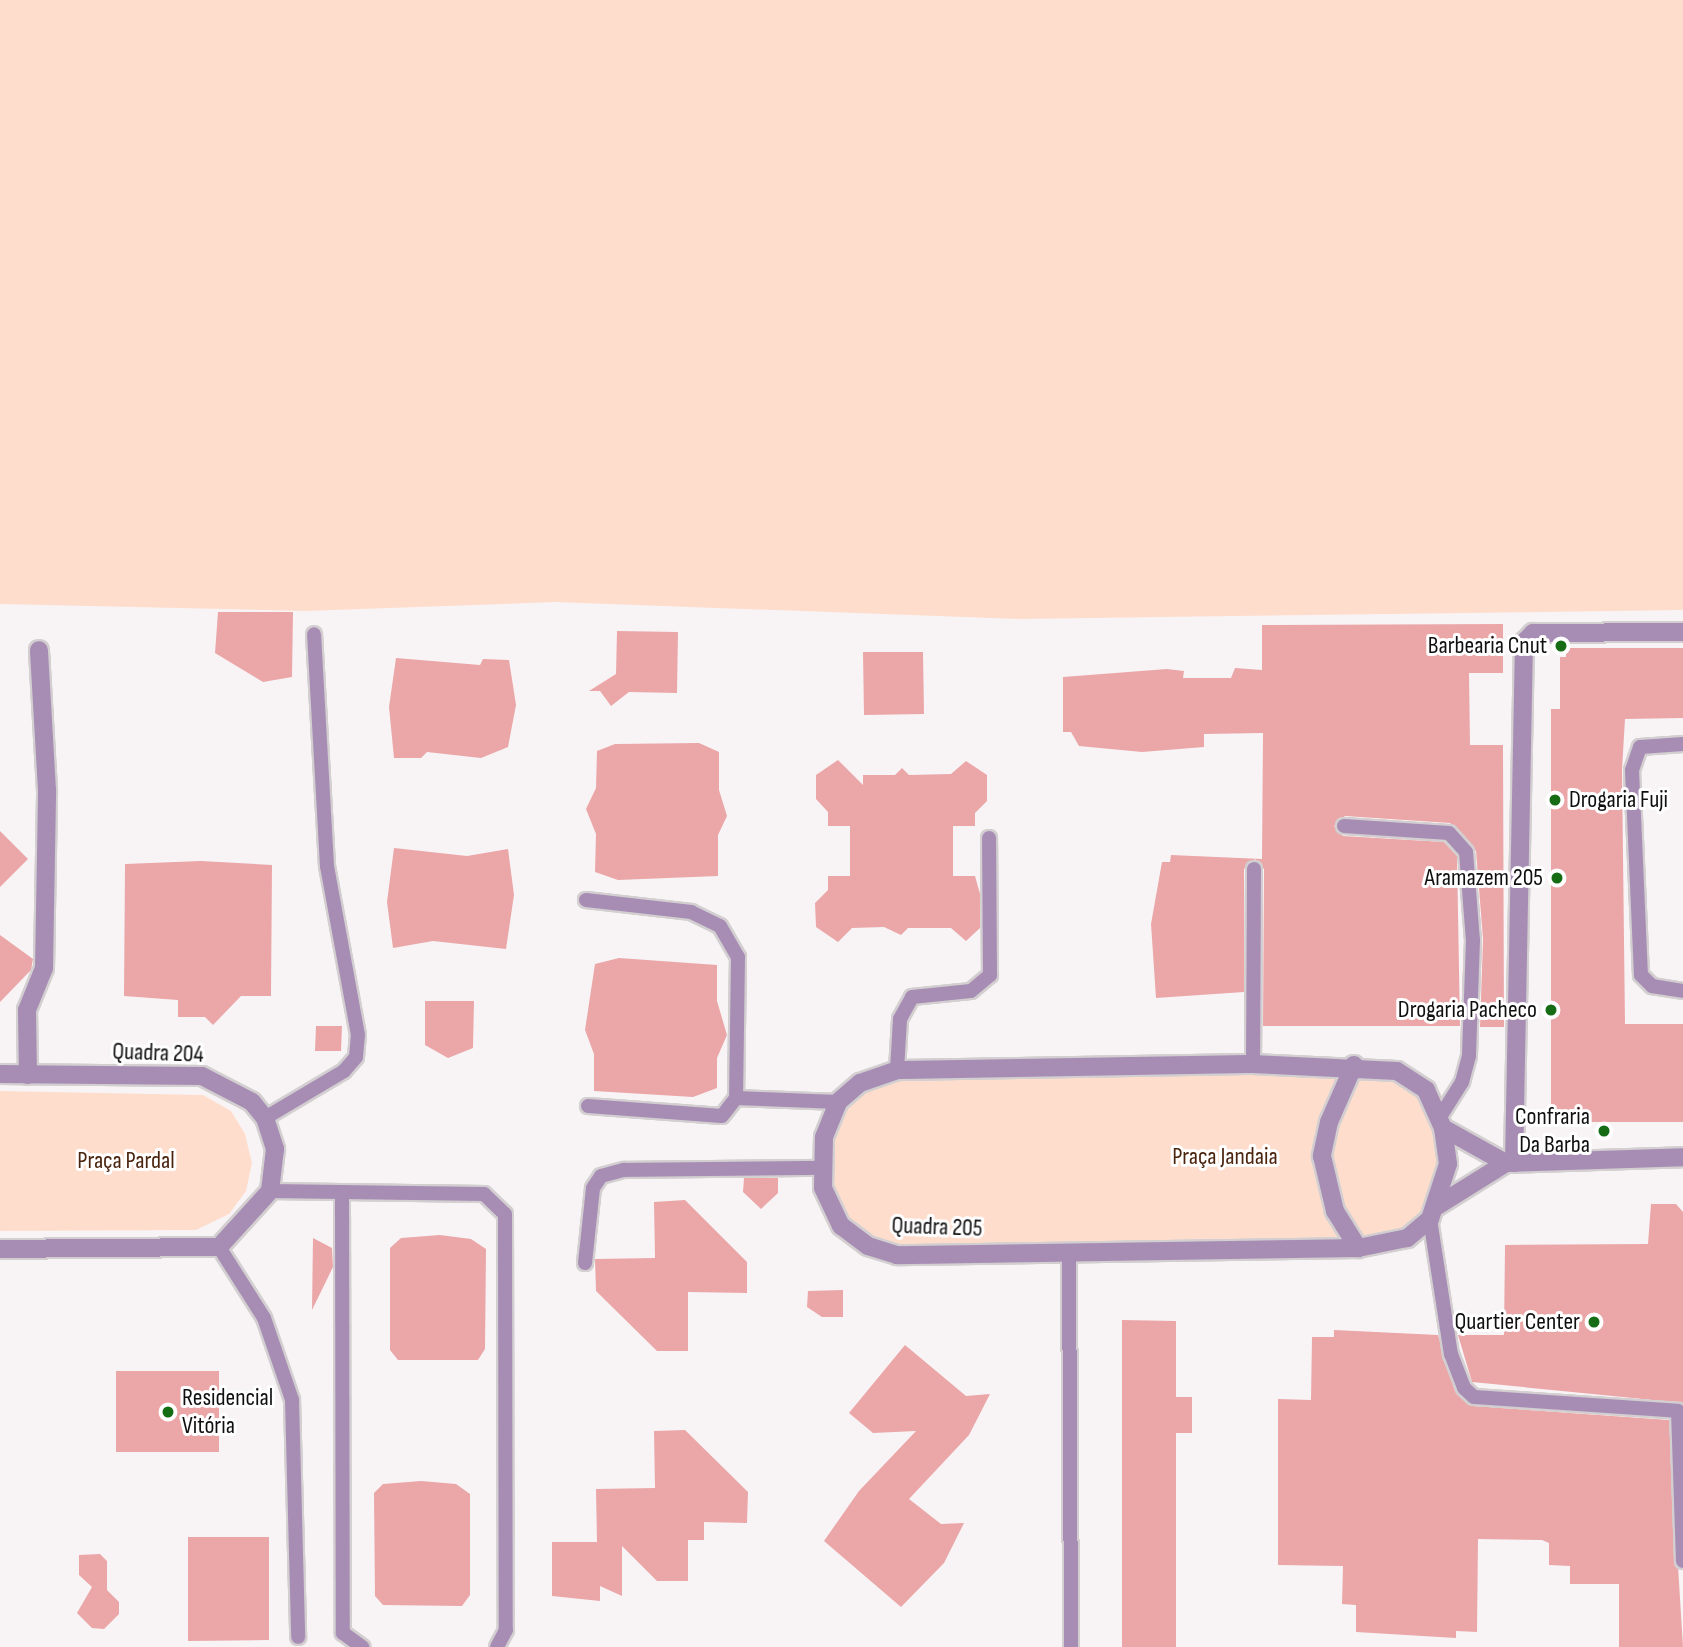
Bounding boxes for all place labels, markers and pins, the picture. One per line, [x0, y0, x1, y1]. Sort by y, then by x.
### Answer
place label: Barbearia Cnut [1428, 632, 1547, 660]
marker: Barbearia Cnut [1553, 638, 1569, 654]
place label: Drogaria Fuji [1569, 786, 1668, 814]
marker: Drogaria Fuji [1547, 792, 1563, 808]
place label: Aramazem 205 [1425, 864, 1543, 892]
marker: Aramazem 205 [1549, 870, 1565, 886]
place label: Drogaria Pacheco [1398, 996, 1537, 1024]
marker: Drogaria Pacheco [1543, 1002, 1559, 1018]
place label: Confraria Da Barba [1515, 1103, 1590, 1159]
marker: Confraria Da Barba [1596, 1123, 1612, 1139]
place label: Quartier Center [1454, 1308, 1580, 1336]
marker: Quartier Center [1586, 1314, 1602, 1330]
place label: Residencial Vitória [182, 1384, 273, 1440]
marker: Residencial Vitória [160, 1404, 176, 1420]

